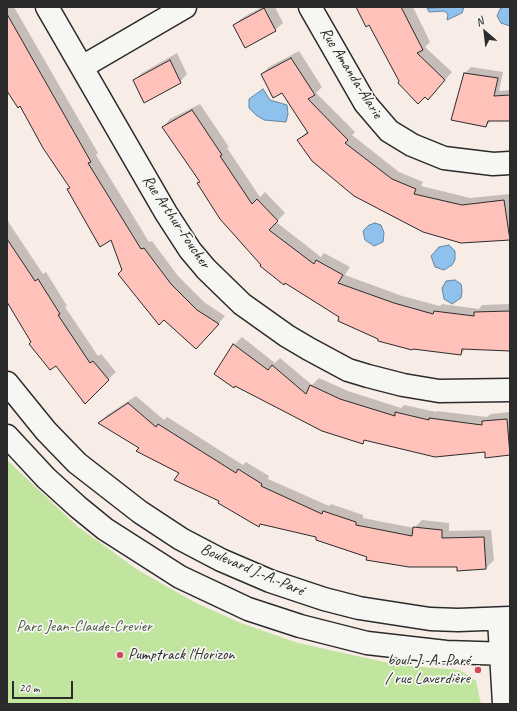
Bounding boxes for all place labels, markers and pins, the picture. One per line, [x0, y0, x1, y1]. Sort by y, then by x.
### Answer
place label: Pumptrack l'Horizon [128, 645, 235, 665]
marker: Pumptrack l'Horizon [115, 650, 125, 660]
place label: boul. J.-A.-Paré / rue Laverdière [385, 651, 470, 689]
marker: boul. J.-A.-Paré / rue Laverdière [473, 665, 483, 675]

